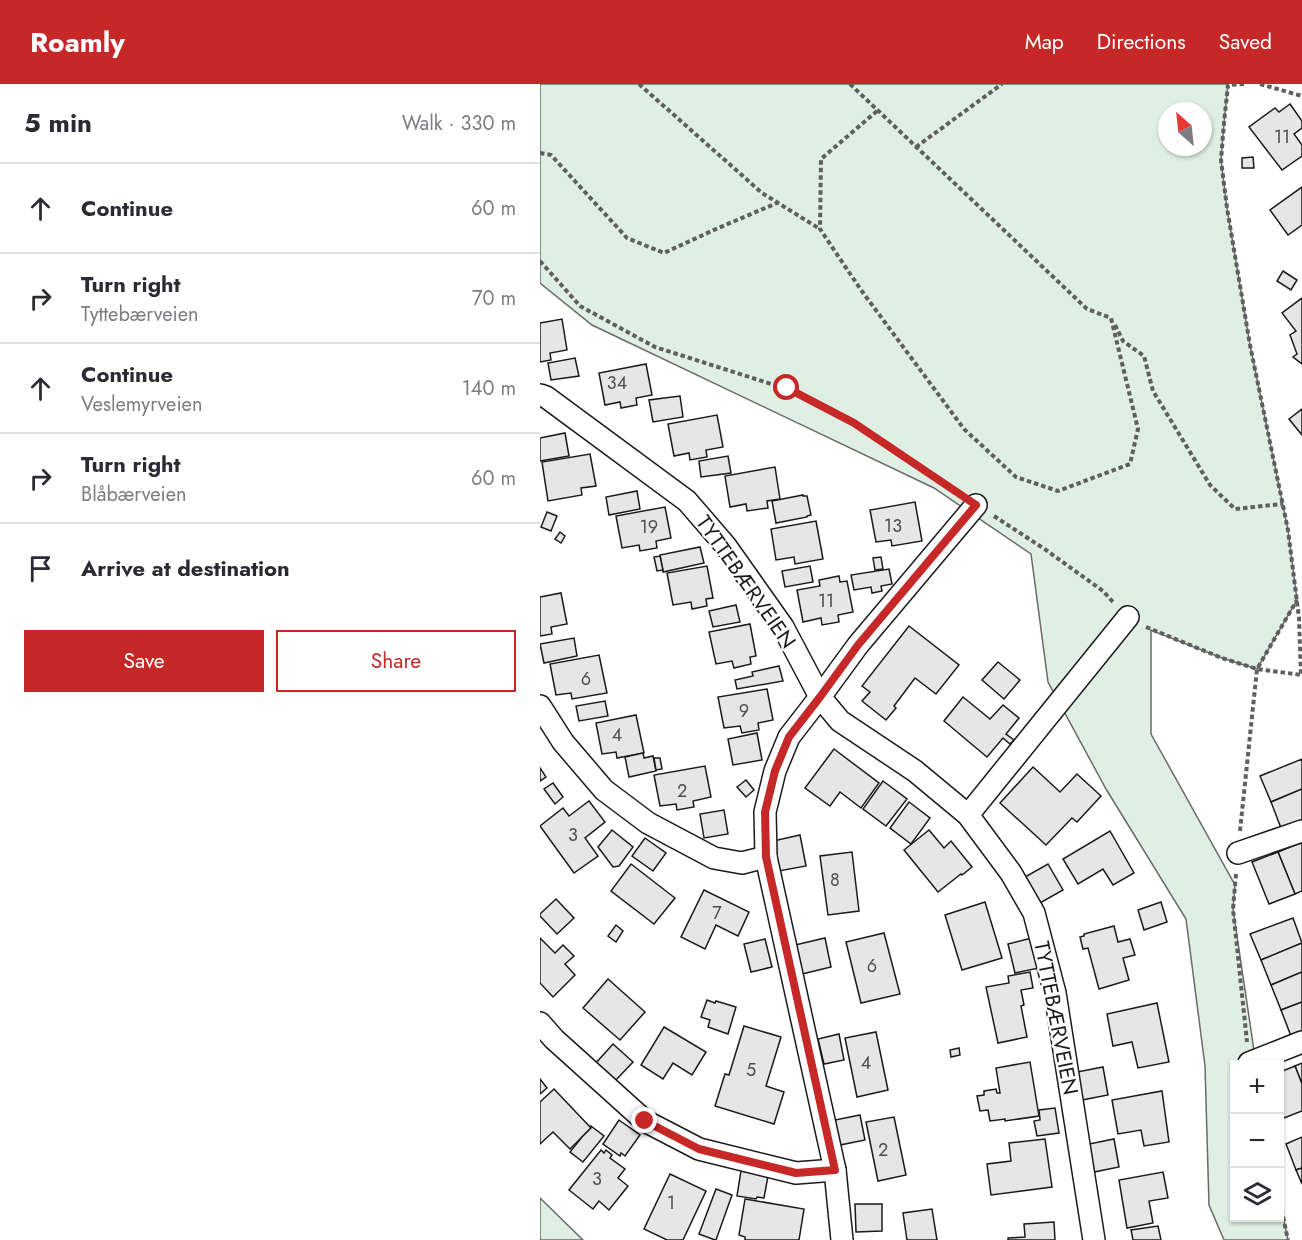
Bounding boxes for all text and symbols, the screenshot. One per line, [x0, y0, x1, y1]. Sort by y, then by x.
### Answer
text: Roamly [30, 22, 125, 63]
text: Map [1025, 27, 1064, 57]
text: Directions [1097, 27, 1186, 57]
text: Saved [1219, 27, 1272, 57]
north arrow [1158, 102, 1212, 156]
text: 5 min [24, 104, 92, 142]
text: Walk · 330 m [402, 109, 516, 138]
house number: 11 [1274, 124, 1290, 150]
icon: ahead [24, 192, 57, 225]
text: Continue [81, 192, 173, 224]
text: 60 m [471, 194, 516, 223]
text: Turn right [81, 268, 181, 300]
icon: right [24, 282, 57, 315]
text: 70 m [472, 284, 516, 313]
text: Tyttebærveien [81, 300, 199, 329]
text: Continue [81, 358, 173, 390]
house number: 34 [607, 370, 627, 396]
icon: ahead [24, 372, 57, 405]
text: 140 m [462, 374, 516, 403]
route start [773, 374, 799, 400]
text: Veslemyrveien [81, 390, 202, 419]
text: Turn right [81, 448, 181, 480]
icon: right [24, 462, 57, 495]
text: 60 m [471, 464, 516, 493]
text: Blåbærveien [81, 480, 187, 509]
street label: TYTTEBÆRVEIEN [689, 509, 803, 655]
house number: 13 [884, 513, 902, 539]
house number: 19 [640, 514, 658, 540]
icon: arrive [24, 552, 57, 585]
text: Arrive at destination [81, 552, 290, 584]
house number: 11 [818, 588, 834, 614]
button: Save [24, 630, 264, 692]
button: Share [276, 630, 516, 692]
house number: 6 [581, 666, 591, 692]
house number: 9 [739, 698, 749, 724]
house number: 4 [612, 722, 622, 748]
house number: 2 [677, 778, 687, 804]
house number: 3 [568, 822, 578, 848]
house number: 8 [830, 867, 840, 893]
house number: 7 [712, 900, 722, 926]
street label: TYTTEBÆRVEIEN [1026, 938, 1086, 1098]
house number: 6 [867, 953, 877, 979]
house number: 4 [861, 1050, 871, 1076]
house number: 5 [746, 1057, 756, 1083]
map controls [1230, 1060, 1284, 1222]
button: + [1230, 1060, 1284, 1114]
route end [631, 1107, 657, 1133]
button: − [1230, 1114, 1284, 1168]
house number: 2 [878, 1137, 888, 1163]
house number: 3 [592, 1166, 602, 1192]
button: layers [1230, 1168, 1284, 1222]
house number: 1 [667, 1190, 675, 1216]

